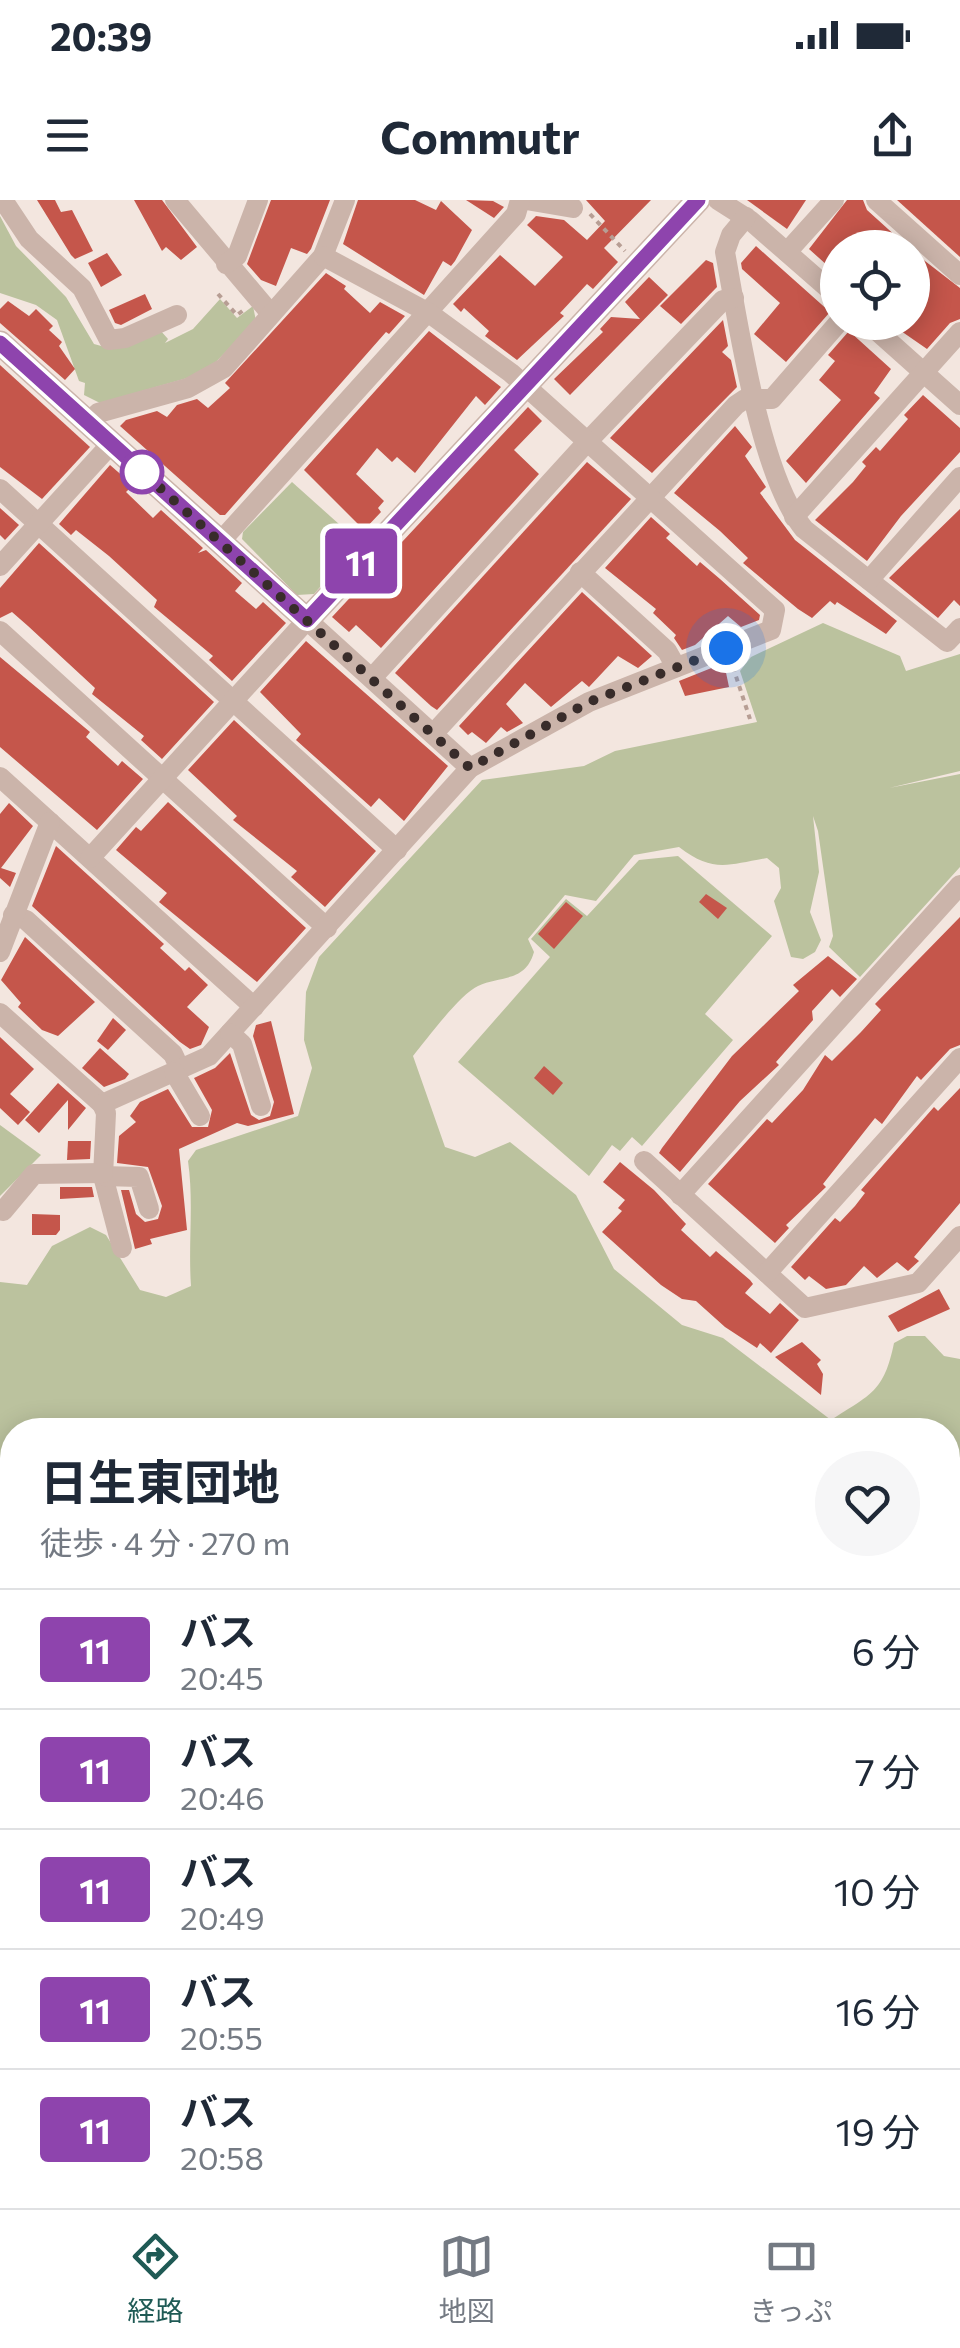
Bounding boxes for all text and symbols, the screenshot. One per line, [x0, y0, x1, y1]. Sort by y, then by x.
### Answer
text: 20:39 [50, 12, 152, 59]
icon: menu [40, 108, 95, 163]
text: Commutr [380, 108, 580, 163]
icon: share [865, 108, 920, 163]
map controls [820, 230, 930, 340]
button: locate [820, 230, 930, 340]
unlabelled marker [121, 451, 163, 493]
line badge: 11 [316, 528, 406, 594]
text: 11 [345, 540, 377, 583]
your location [701, 623, 751, 673]
text: 日生東団地 [40, 1451, 280, 1510]
button: heart [815, 1451, 920, 1556]
text: 徒歩 · 4 分 · 270 m [40, 1522, 290, 1562]
text: バス [180, 1607, 256, 1654]
text: 6 分 [852, 1627, 920, 1674]
text: 11 [79, 1628, 111, 1671]
text: 20:45 [180, 1657, 264, 1697]
text: バス [180, 1727, 256, 1774]
text: 7 分 [855, 1747, 920, 1794]
text: 11 [79, 1748, 111, 1791]
text: 20:46 [180, 1777, 265, 1817]
text: バス [180, 1847, 256, 1894]
text: 10 分 [834, 1867, 920, 1914]
text: 11 [79, 1868, 111, 1911]
text: 20:49 [180, 1897, 265, 1937]
text: バス [180, 1967, 256, 2014]
text: 16 分 [835, 1987, 920, 2034]
text: 11 [79, 1988, 111, 2031]
text: 20:55 [180, 2017, 263, 2057]
text: バス [180, 2087, 256, 2134]
text: 19 分 [835, 2107, 920, 2154]
text: 11 [79, 2108, 111, 2151]
text: 20:58 [180, 2137, 264, 2177]
tab: 経路 [128, 2229, 184, 2329]
tab: 地図 [439, 2229, 495, 2329]
tab: きっぷ [750, 2229, 832, 2329]

